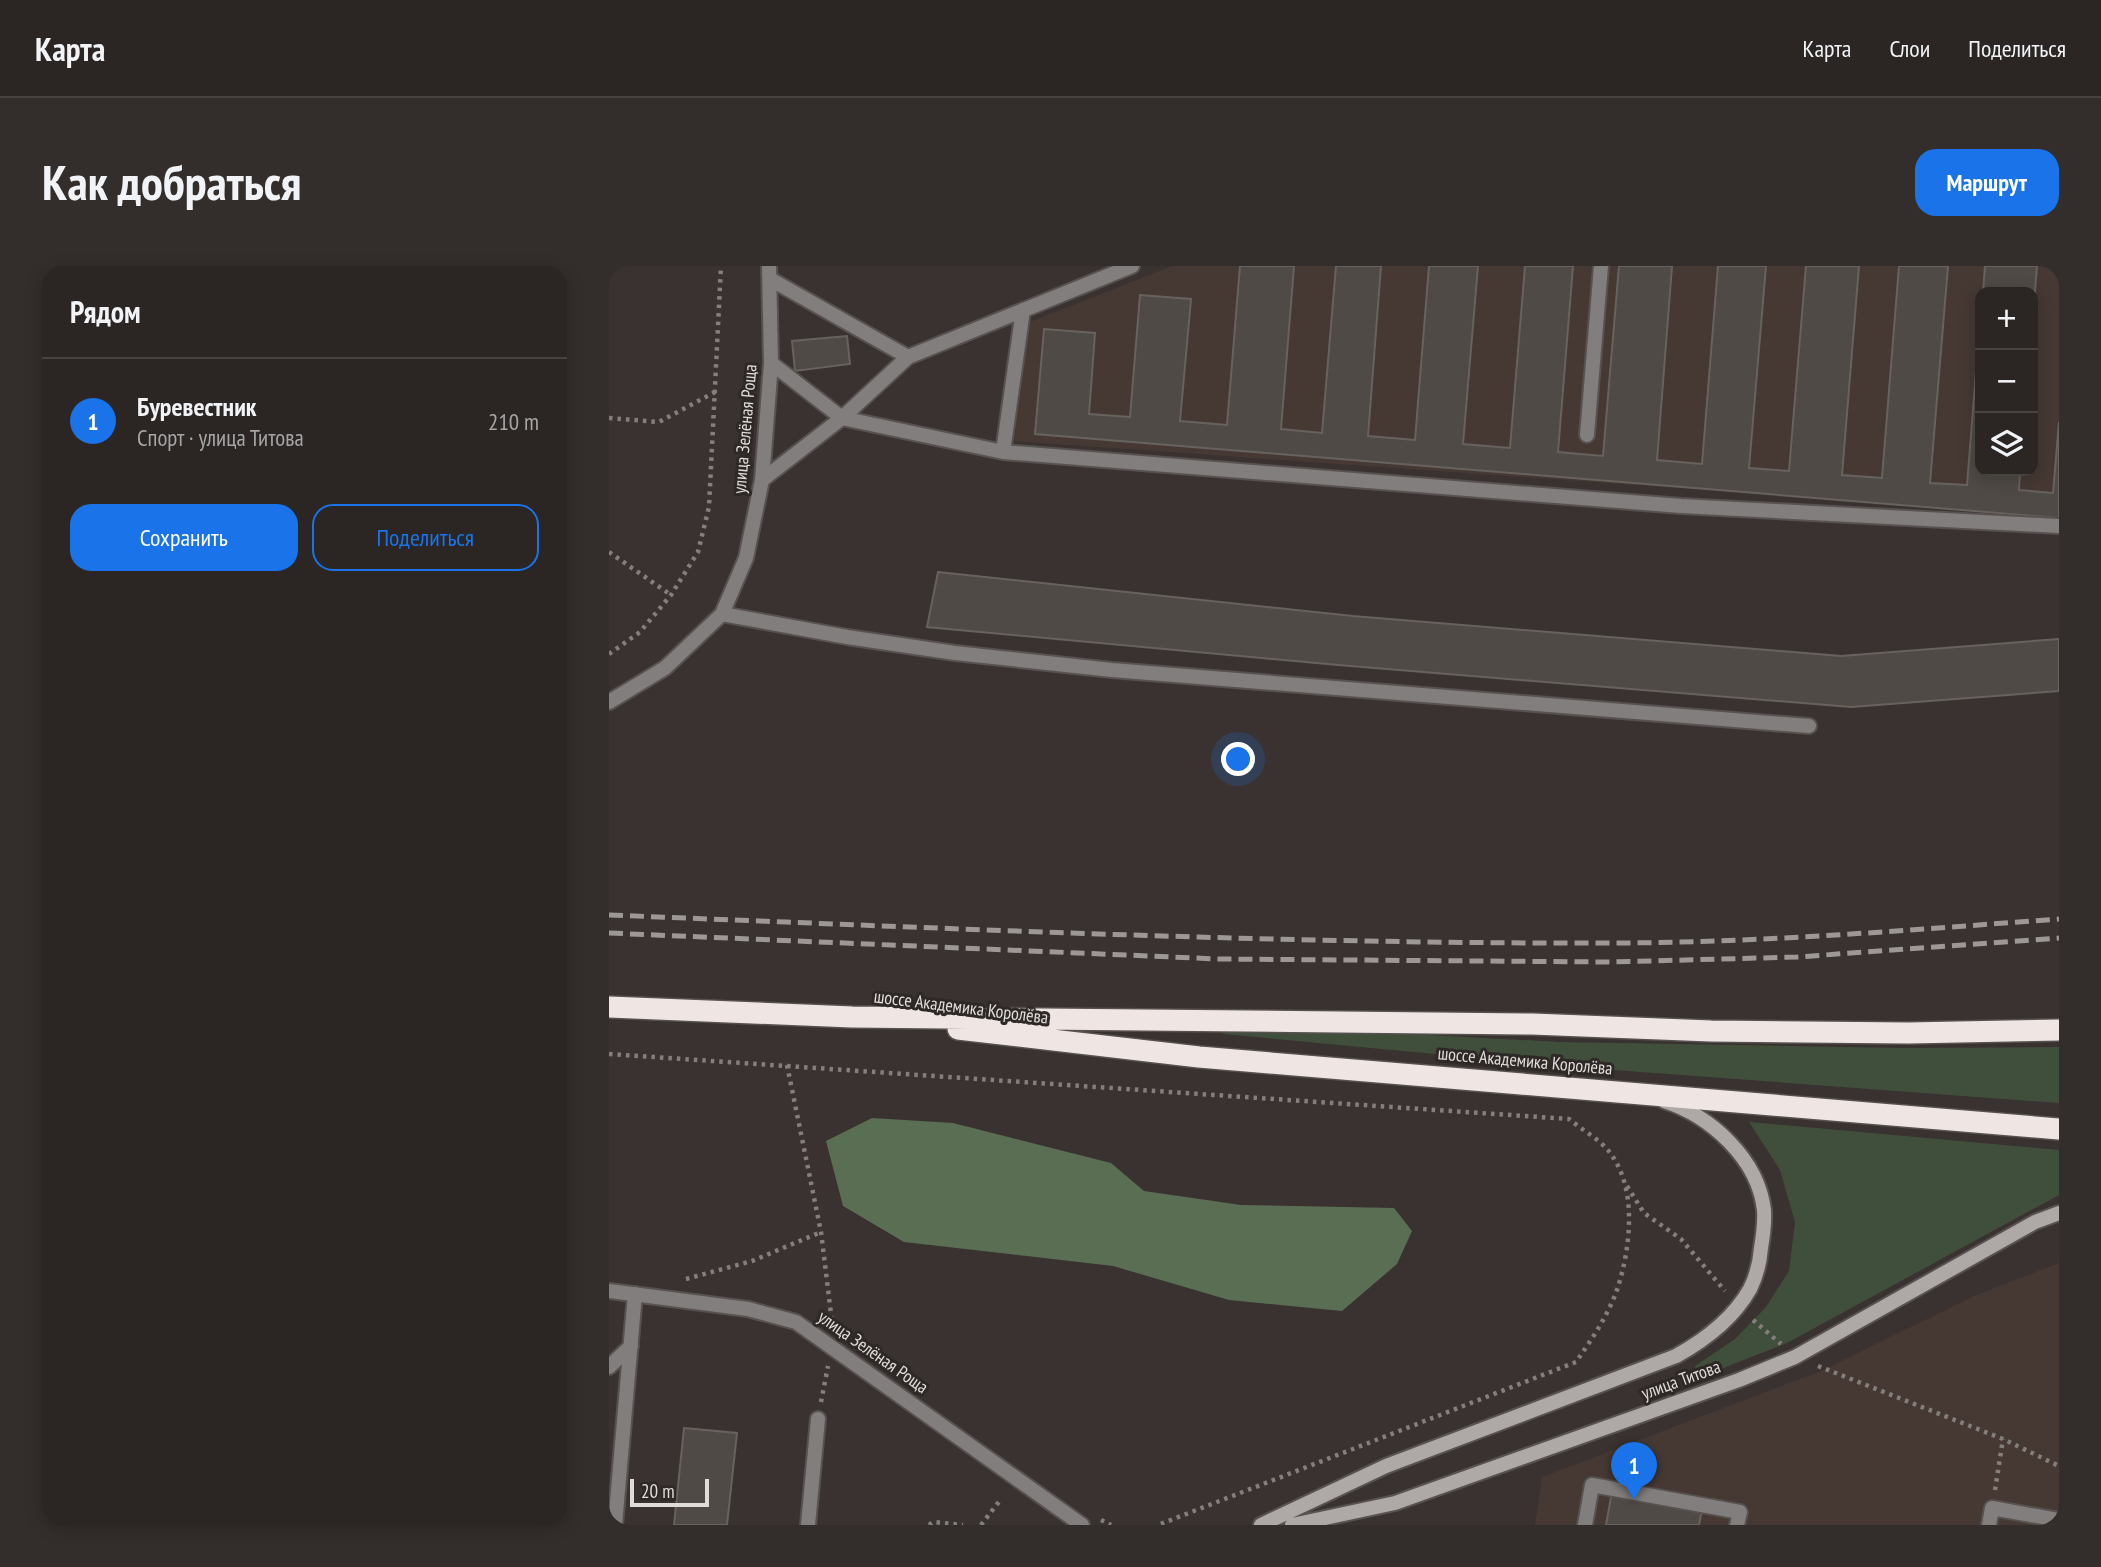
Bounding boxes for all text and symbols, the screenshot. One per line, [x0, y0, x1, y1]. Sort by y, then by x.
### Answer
text: Карта [35, 27, 105, 70]
text: Карта [1803, 33, 1851, 64]
text: Слои [1889, 33, 1930, 64]
text: Поделиться [1968, 33, 2066, 64]
button: Маршрут [1915, 149, 2059, 216]
text: Как добраться [42, 150, 301, 214]
map controls [1975, 287, 2038, 476]
button: + [1975, 287, 2038, 350]
text: Рядом [70, 292, 141, 331]
button: − [1975, 350, 2038, 413]
street label: улица Зелёная Роща [727, 363, 762, 495]
text: Буревестник [137, 390, 256, 423]
text: 1 [88, 407, 99, 436]
text: 210 m [488, 407, 539, 436]
button: layers [1975, 413, 2038, 476]
text: Спорт · улица Титова [137, 423, 304, 452]
button: Сохранить [70, 504, 298, 571]
button: Поделиться [312, 504, 539, 571]
your location [1221, 742, 1255, 776]
street label: шоссе Академика Королёва [873, 984, 1049, 1029]
street label: шоссе Академика Королёва [1437, 1041, 1613, 1080]
street label: улица Зелёная Роща [814, 1305, 933, 1398]
street label: улица Титова [1638, 1355, 1723, 1404]
pin: 1 [1611, 1442, 1657, 1500]
scale bar [630, 1476, 709, 1508]
text: 20 m [641, 1479, 675, 1503]

